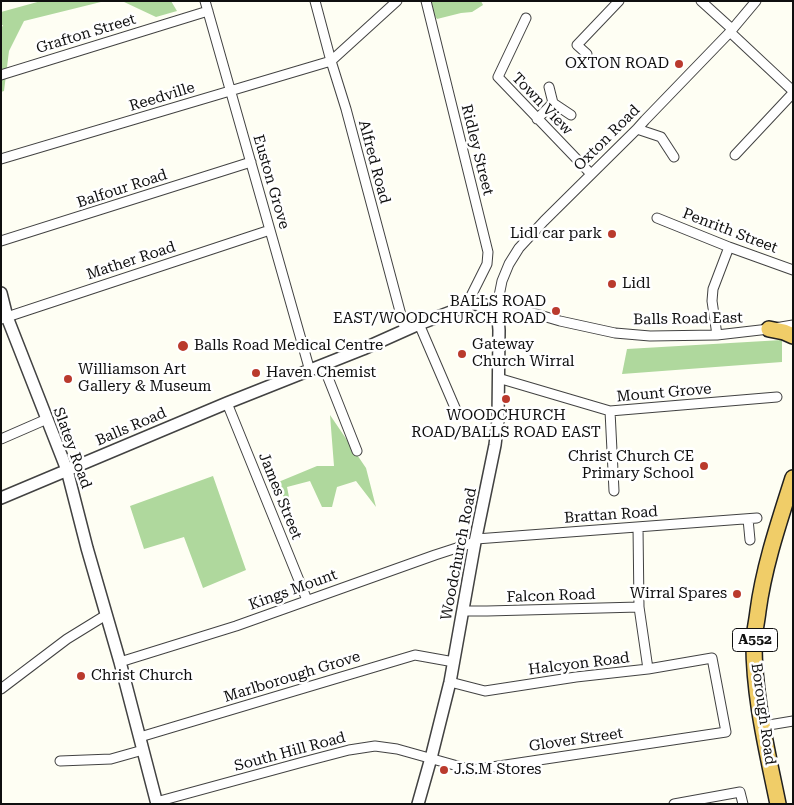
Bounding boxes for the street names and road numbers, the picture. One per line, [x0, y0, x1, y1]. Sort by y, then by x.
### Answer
street label: Grafton Street [34, 10, 138, 58]
street label: Town View [508, 69, 576, 139]
street label: Reedville [127, 79, 197, 115]
street label: Oxton Road [570, 101, 644, 175]
street label: Ridley Street [457, 103, 497, 197]
street label: Alfred Road [354, 118, 394, 206]
street label: Euston Grove [249, 133, 293, 231]
street label: Balfour Road [75, 166, 169, 212]
street label: Penrith Street [680, 205, 780, 257]
street label: Mather Road [84, 238, 178, 284]
street label: Balls Road East [633, 309, 743, 329]
street label: Mount Grove [616, 380, 712, 406]
street label: Balls Road [93, 404, 169, 450]
street label: Slatey Road [49, 405, 95, 491]
street label: James Street [254, 450, 306, 542]
street label: Woodchurch Road [437, 486, 481, 622]
street label: Brattan Road [564, 503, 658, 527]
street label: Kings Mount [246, 566, 340, 614]
street label: Falcon Road [506, 585, 596, 607]
road number: A552 [732, 628, 778, 652]
street label: Marlborough Grove [222, 648, 362, 706]
street label: Halcyon Road [527, 649, 631, 679]
street label: Borough Road [747, 662, 779, 766]
street label: Glover Street [528, 724, 624, 756]
street label: South Hill Road [232, 728, 348, 776]

